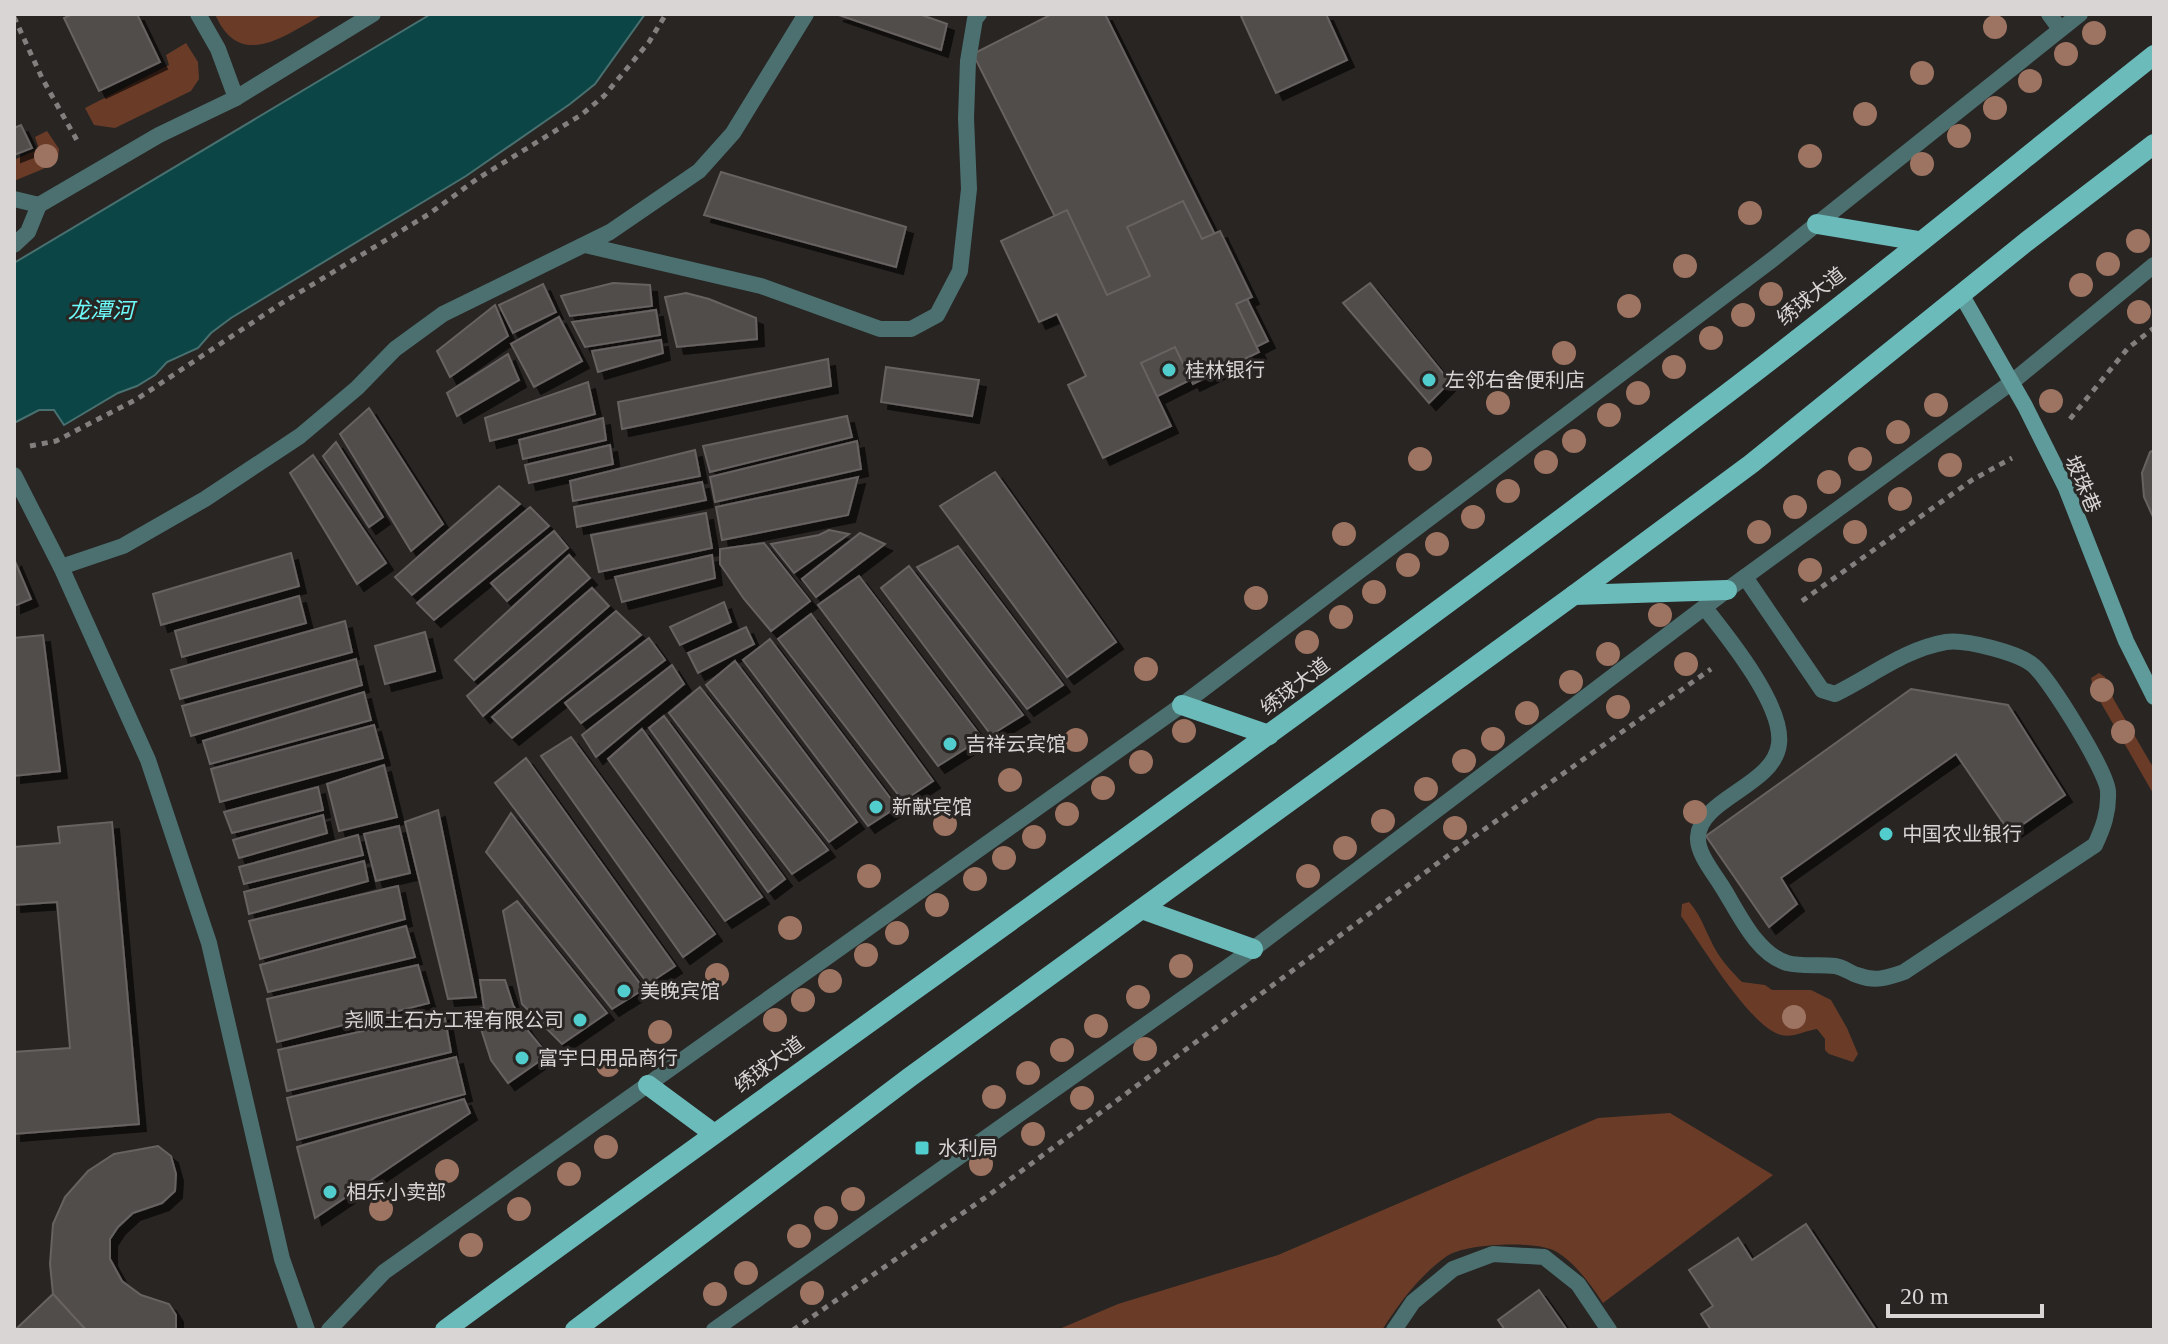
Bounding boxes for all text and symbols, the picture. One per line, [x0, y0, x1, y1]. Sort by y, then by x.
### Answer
street label: 绣球大道 [1773, 263, 1849, 329]
water label: 龙潭河 [68, 298, 138, 323]
place label: 桂林银行 [1185, 359, 1265, 381]
marker: 桂林银行 [1160, 361, 1178, 379]
place label: 左邻右舍便利店 [1445, 369, 1585, 391]
marker: 左邻右舍便利店 [1420, 371, 1438, 389]
street label: 坡珠巷 [2061, 452, 2105, 516]
street label: 绣球大道 [1256, 653, 1334, 719]
place label: 吉祥云宾馆 [966, 733, 1066, 755]
marker: 吉祥云宾馆 [941, 735, 959, 753]
place label: 新献宾馆 [892, 796, 972, 818]
marker: 新献宾馆 [867, 798, 885, 816]
place label: 中国农业银行 [1902, 823, 2022, 845]
marker: 中国农业银行 [1877, 825, 1895, 843]
place label: 美晚宾馆 [640, 980, 720, 1002]
marker: 美晚宾馆 [615, 982, 633, 1000]
place label: 尧顺土石方工程有限公司 [344, 1009, 564, 1031]
marker: 尧顺土石方工程有限公司 [571, 1011, 589, 1029]
street label: 绣球大道 [730, 1032, 808, 1096]
place label: 富宇日用品商行 [538, 1047, 678, 1069]
marker: 富宇日用品商行 [513, 1049, 531, 1067]
place label: 水利局 [938, 1137, 998, 1159]
marker: 水利局 [913, 1139, 931, 1157]
place label: 相乐小卖部 [346, 1181, 446, 1203]
marker: 相乐小卖部 [321, 1183, 339, 1201]
scale bar [1888, 1268, 2042, 1318]
text: 20 m [1900, 1283, 1949, 1309]

